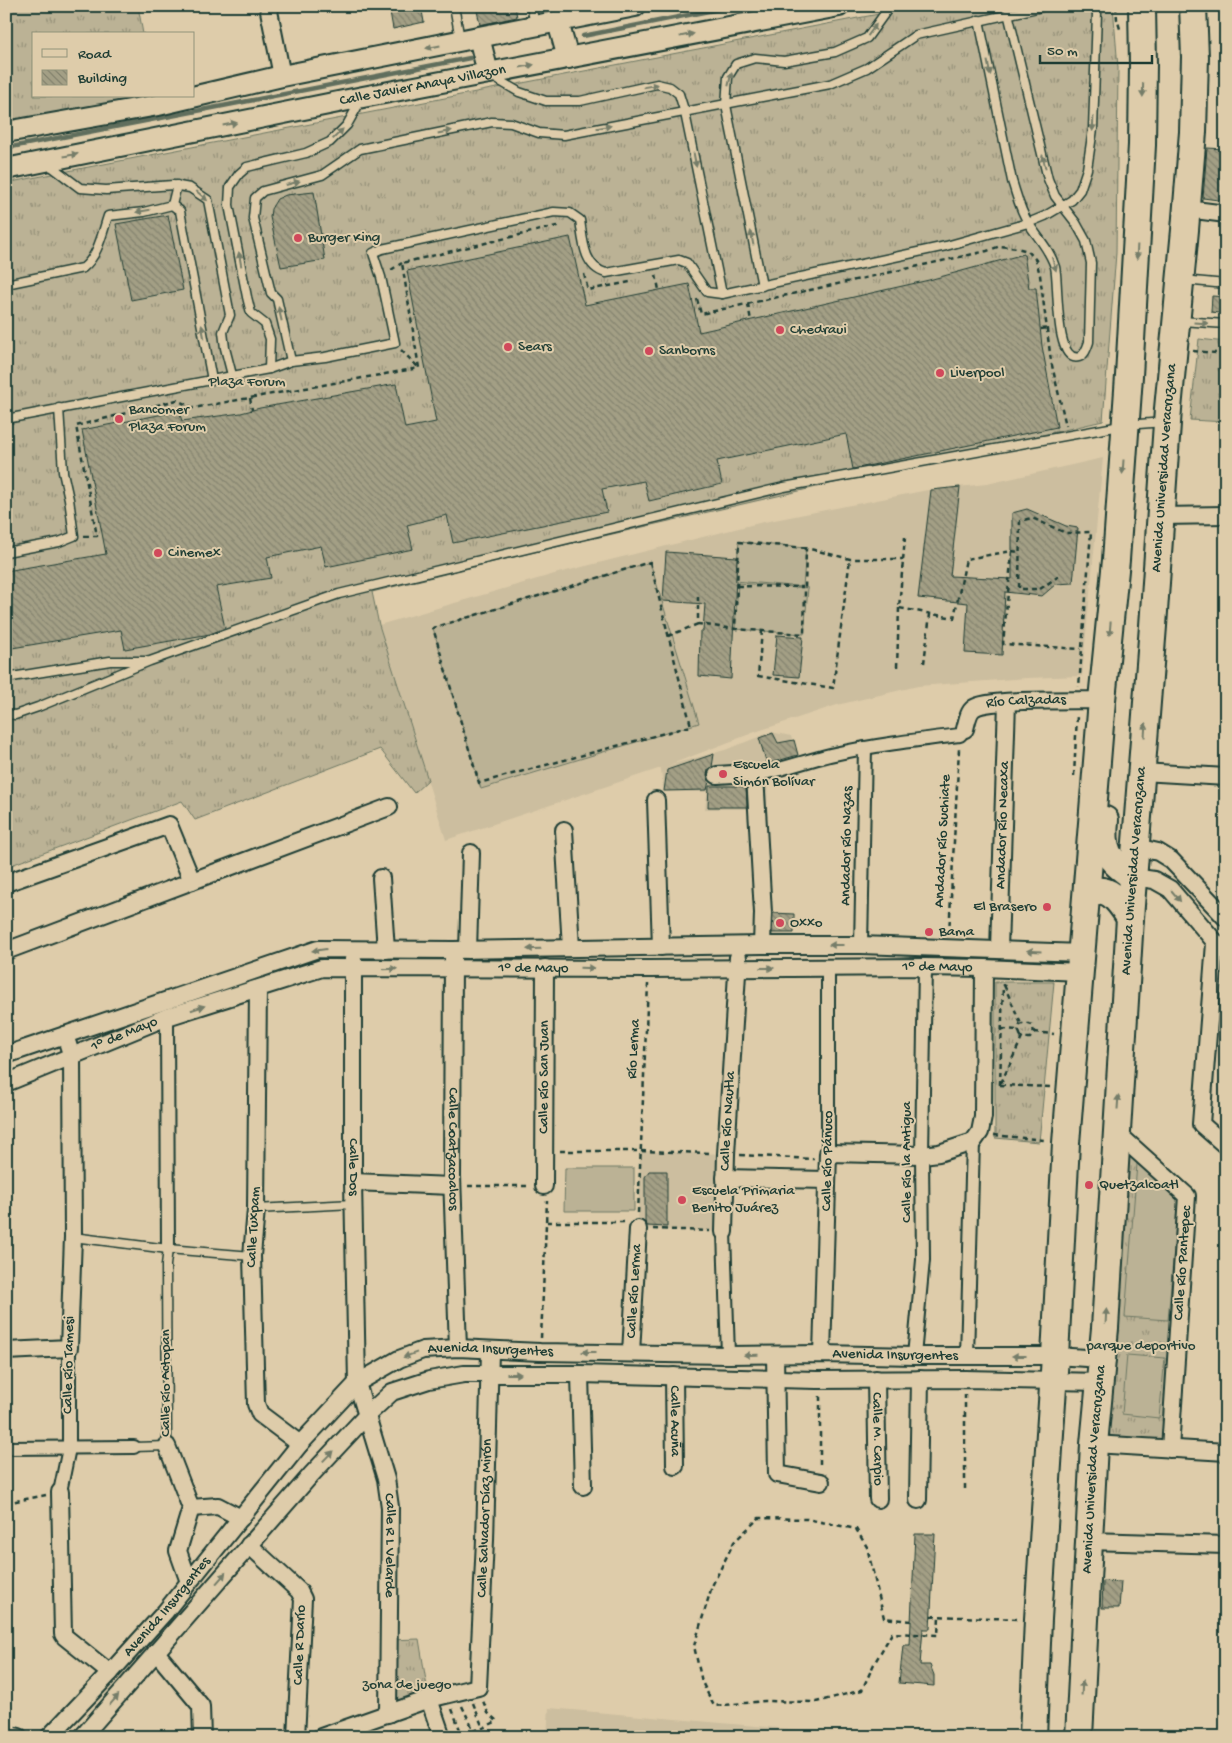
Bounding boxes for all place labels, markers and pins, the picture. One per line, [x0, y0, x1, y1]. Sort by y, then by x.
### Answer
place label: Burger King [307, 229, 380, 247]
marker: Burger King [292, 232, 304, 244]
place label: Chedraui [790, 321, 847, 339]
marker: Chedraui [774, 324, 786, 336]
place label: Sears [518, 338, 552, 356]
marker: Sears [502, 341, 514, 353]
place label: Sanborns [659, 342, 716, 360]
marker: Sanborns [643, 345, 655, 357]
place label: Liverpool [950, 364, 1005, 382]
marker: Liverpool [934, 367, 946, 379]
place label: Bancomer Plaza Forum [128, 401, 206, 436]
marker: Bancomer Plaza Forum [113, 413, 125, 425]
place label: Cinemex [168, 544, 221, 562]
marker: Cinemex [152, 547, 164, 559]
place label: Escuela Simón Bolívar [733, 756, 816, 791]
marker: Escuela Simón Bolívar [717, 768, 729, 780]
place label: El Brasero [973, 898, 1037, 916]
marker: El Brasero [1041, 901, 1053, 913]
place label: Oxxo [790, 914, 823, 932]
marker: Oxxo [774, 917, 786, 929]
place label: Bama [938, 923, 975, 941]
marker: Bama [923, 926, 935, 938]
place label: Quetzalcoatl [1099, 1176, 1179, 1194]
marker: Quetzalcoatl [1083, 1179, 1095, 1191]
place label: Escuela Primaria Benito Juárez [691, 1182, 795, 1217]
marker: Escuela Primaria Benito Juárez [676, 1194, 688, 1206]

